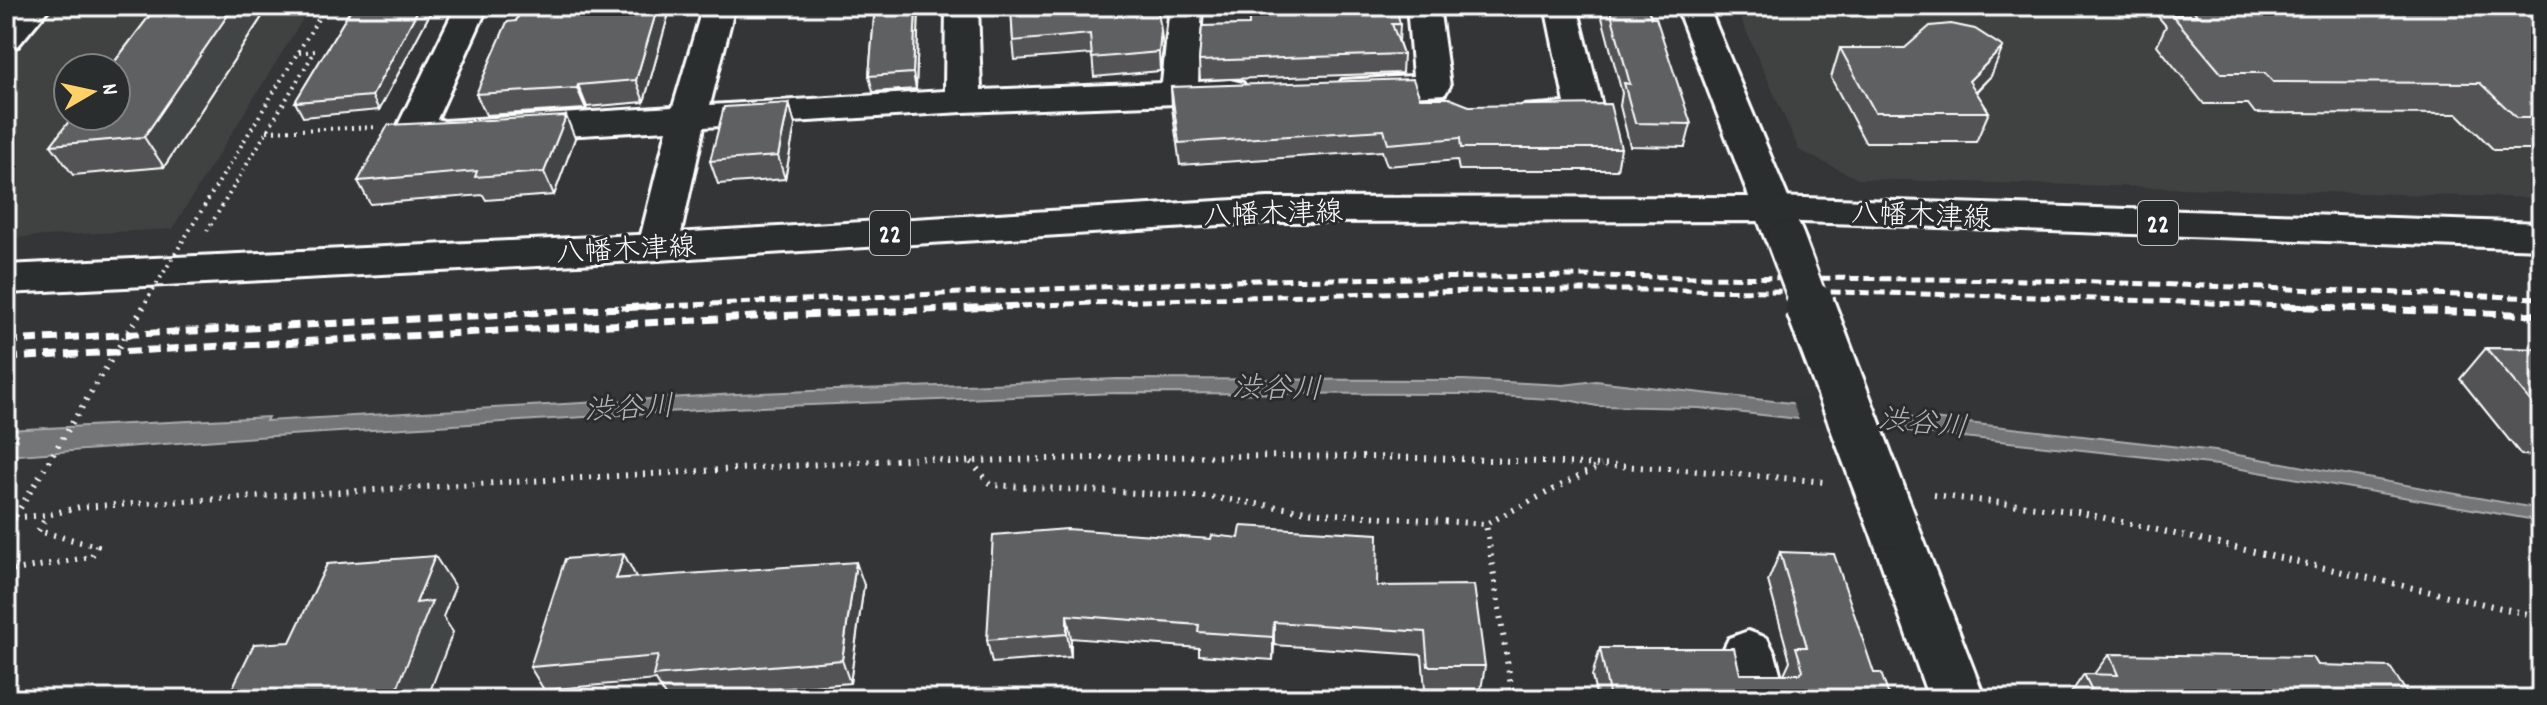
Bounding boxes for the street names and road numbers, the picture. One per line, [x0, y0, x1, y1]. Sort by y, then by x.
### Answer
street label: 八幡木津線 [1203, 195, 1344, 239]
street label: 八幡木津線 [1850, 197, 1991, 241]
road number: 22 [2138, 201, 2178, 245]
road number: 22 [870, 211, 910, 255]
street label: 八幡木津線 [555, 229, 697, 277]

